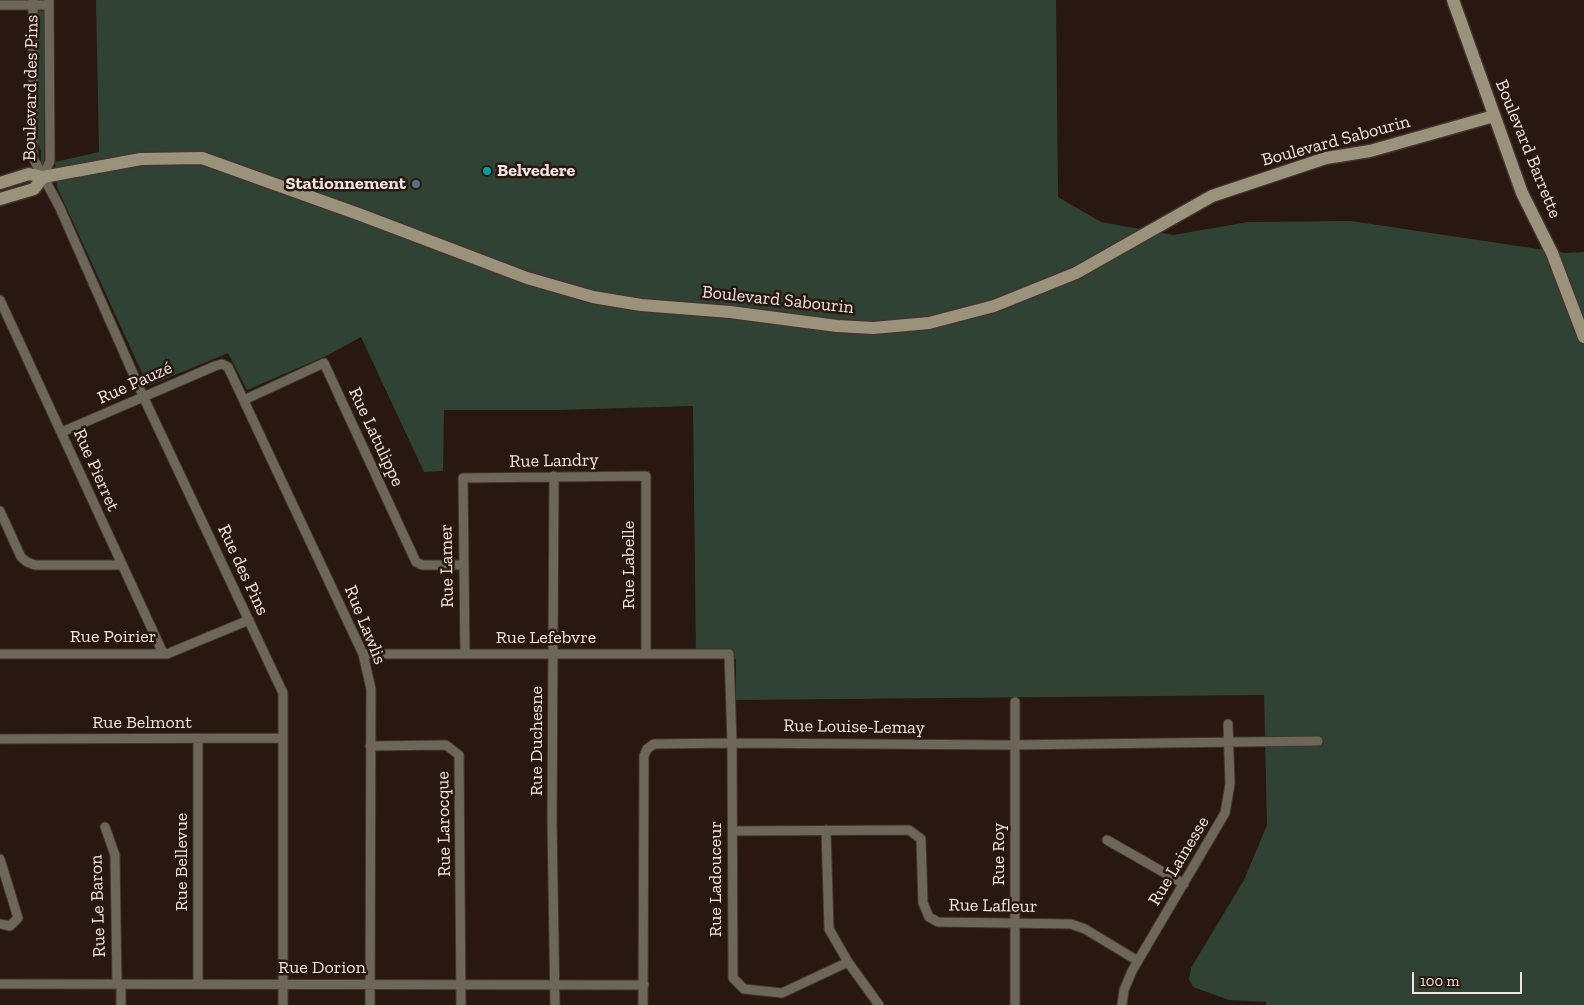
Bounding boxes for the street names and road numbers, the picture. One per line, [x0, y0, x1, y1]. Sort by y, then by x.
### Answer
street label: Boulevard des Pins [19, 15, 43, 161]
street label: Boulevard Barrette [1490, 77, 1566, 221]
street label: Boulevard Sabourin [1259, 111, 1413, 171]
street label: Boulevard Sabourin [701, 281, 855, 319]
street label: Rue Pauzé [94, 357, 176, 409]
street label: Rue Latulippe [344, 384, 408, 490]
street label: Rue Pierret [68, 425, 124, 515]
street label: Rue Landry [509, 449, 599, 473]
street label: Rue des Pins [213, 521, 273, 619]
street label: Rue Labelle [618, 521, 640, 609]
street label: Rue Lamer [435, 524, 459, 608]
street label: Rue Lawlis [339, 582, 391, 668]
street label: Rue Poirier [70, 626, 156, 648]
street label: Rue Lefebvre [496, 627, 596, 649]
street label: Rue Duchesne [526, 686, 548, 796]
street label: Rue Belmont [92, 712, 192, 734]
street label: Rue Louise-Lemay [783, 715, 925, 739]
street label: Rue Larocque [432, 771, 456, 877]
street label: Rue Lainesse [1144, 812, 1214, 910]
street label: Rue Bellevue [171, 813, 193, 911]
street label: Rue Ladouceur [705, 821, 727, 937]
street label: Rue Roy [988, 823, 1010, 885]
street label: Rue Le Baron [85, 854, 111, 958]
street label: Rue Lafleur [949, 894, 1037, 918]
street label: Rue Dorion [278, 957, 366, 979]

